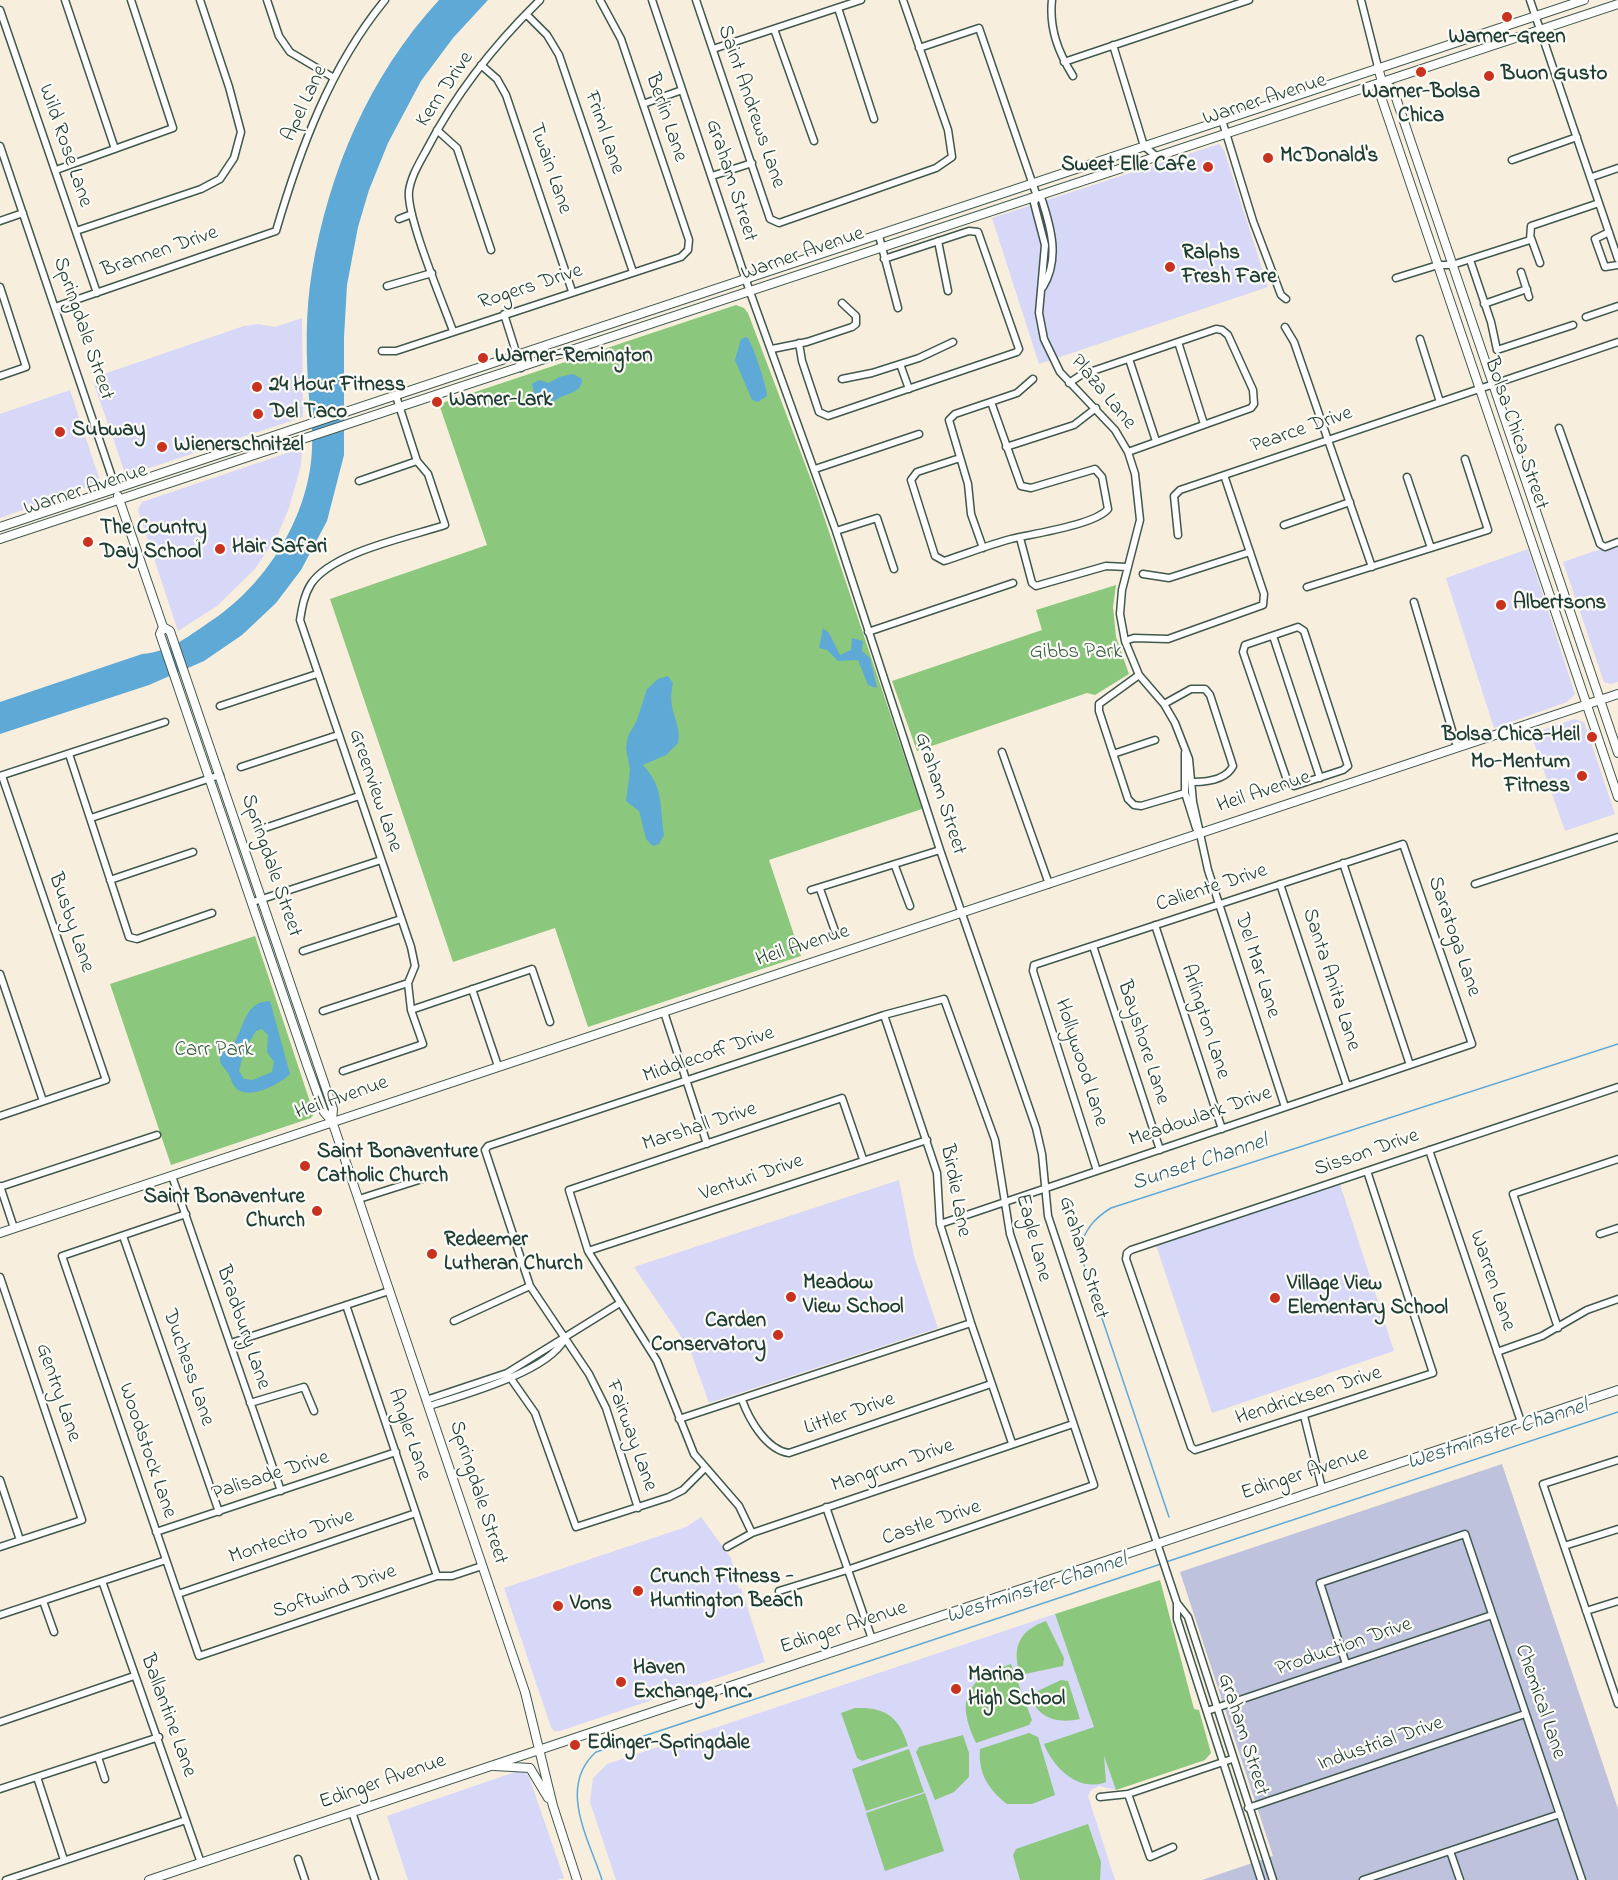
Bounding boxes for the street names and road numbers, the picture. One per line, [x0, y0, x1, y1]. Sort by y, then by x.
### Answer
street label: Saint Andrews Lane [710, 22, 790, 192]
street label: Kern Drive [412, 47, 480, 133]
street label: Apel Lane [277, 62, 335, 146]
street label: Warner Avenue [1200, 69, 1330, 133]
street label: Berlin Lane [638, 70, 692, 166]
street label: Wild Rose Lane [31, 81, 97, 211]
street label: Friml Lane [577, 88, 629, 178]
street label: Graham Street [698, 117, 762, 245]
street label: Twain Lane [522, 120, 576, 218]
street label: Brannen Drive [98, 221, 222, 285]
street label: Warner Avenue [738, 222, 868, 288]
street label: Springdale Street [46, 254, 118, 404]
street label: Rogers Drive [476, 259, 586, 317]
street label: Plaza Lane [1063, 350, 1141, 436]
street label: Bolsa Chica Street [1477, 355, 1553, 513]
street label: Pearce Drive [1248, 402, 1356, 460]
street label: Warner Avenue [21, 459, 151, 523]
street label: Greenview Lane [341, 726, 407, 856]
street label: Graham Street [907, 730, 971, 858]
street label: Heil Avenue [1214, 766, 1314, 820]
street label: Springdale Street [234, 791, 306, 941]
street label: Caliente Drive [1153, 859, 1271, 919]
street label: Busby Lane [41, 870, 99, 976]
street label: Saratoga Lane [1421, 874, 1485, 1000]
street label: Santa Anita Lane [1295, 906, 1365, 1054]
street label: Del Mar Lane [1227, 911, 1285, 1021]
street label: Heil Avenue [753, 920, 853, 974]
street label: Arlington Lane [1174, 962, 1234, 1082]
street label: Bayshore Lane [1110, 978, 1174, 1108]
street label: Hollywood Lane [1048, 996, 1112, 1130]
street label: Middlecoff Drive [640, 1022, 778, 1090]
street label: Heil Avenue [292, 1071, 392, 1127]
street label: Meadowlark Drive [1126, 1082, 1276, 1154]
street label: Marshall Drive [640, 1098, 760, 1158]
street label: Sisson Drive [1311, 1124, 1423, 1184]
street label: Birdie Lane [933, 1143, 975, 1239]
street label: Venturi Drive [697, 1150, 807, 1208]
street label: Eagle Lane [1008, 1191, 1056, 1285]
street label: Graham Street [1051, 1194, 1113, 1322]
street label: Warren Lane [1462, 1227, 1520, 1335]
street label: Bradbury Lane [209, 1263, 275, 1393]
street label: Duchess Lane [155, 1306, 219, 1430]
street label: Gentry Lane [28, 1341, 86, 1445]
street label: Hendricksen Drive [1233, 1362, 1385, 1432]
street label: Fairway Lane [598, 1377, 662, 1495]
street label: Woodstock Lane [111, 1380, 181, 1522]
street label: Angler Lane [381, 1386, 435, 1484]
street label: Littler Drive [801, 1388, 899, 1442]
street label: Springdale Street [442, 1418, 512, 1568]
street label: Mangrum Drive [829, 1434, 957, 1500]
street label: Edinger Avenue [1238, 1443, 1372, 1507]
street label: Palisade Drive [209, 1446, 333, 1508]
street label: Castle Drive [879, 1495, 985, 1553]
street label: Montecito Drive [226, 1505, 358, 1571]
street label: Softwind Drive [270, 1560, 400, 1626]
street label: Edinger Avenue [777, 1597, 911, 1661]
street label: Production Drive [1272, 1613, 1416, 1683]
street label: Chemical Lane [1508, 1641, 1570, 1763]
street label: Ballantine Lane [133, 1651, 201, 1781]
street label: Graham Street [1210, 1671, 1274, 1799]
street label: Industrial Drive [1315, 1712, 1447, 1778]
street label: Edinger Avenue [316, 1750, 450, 1816]

